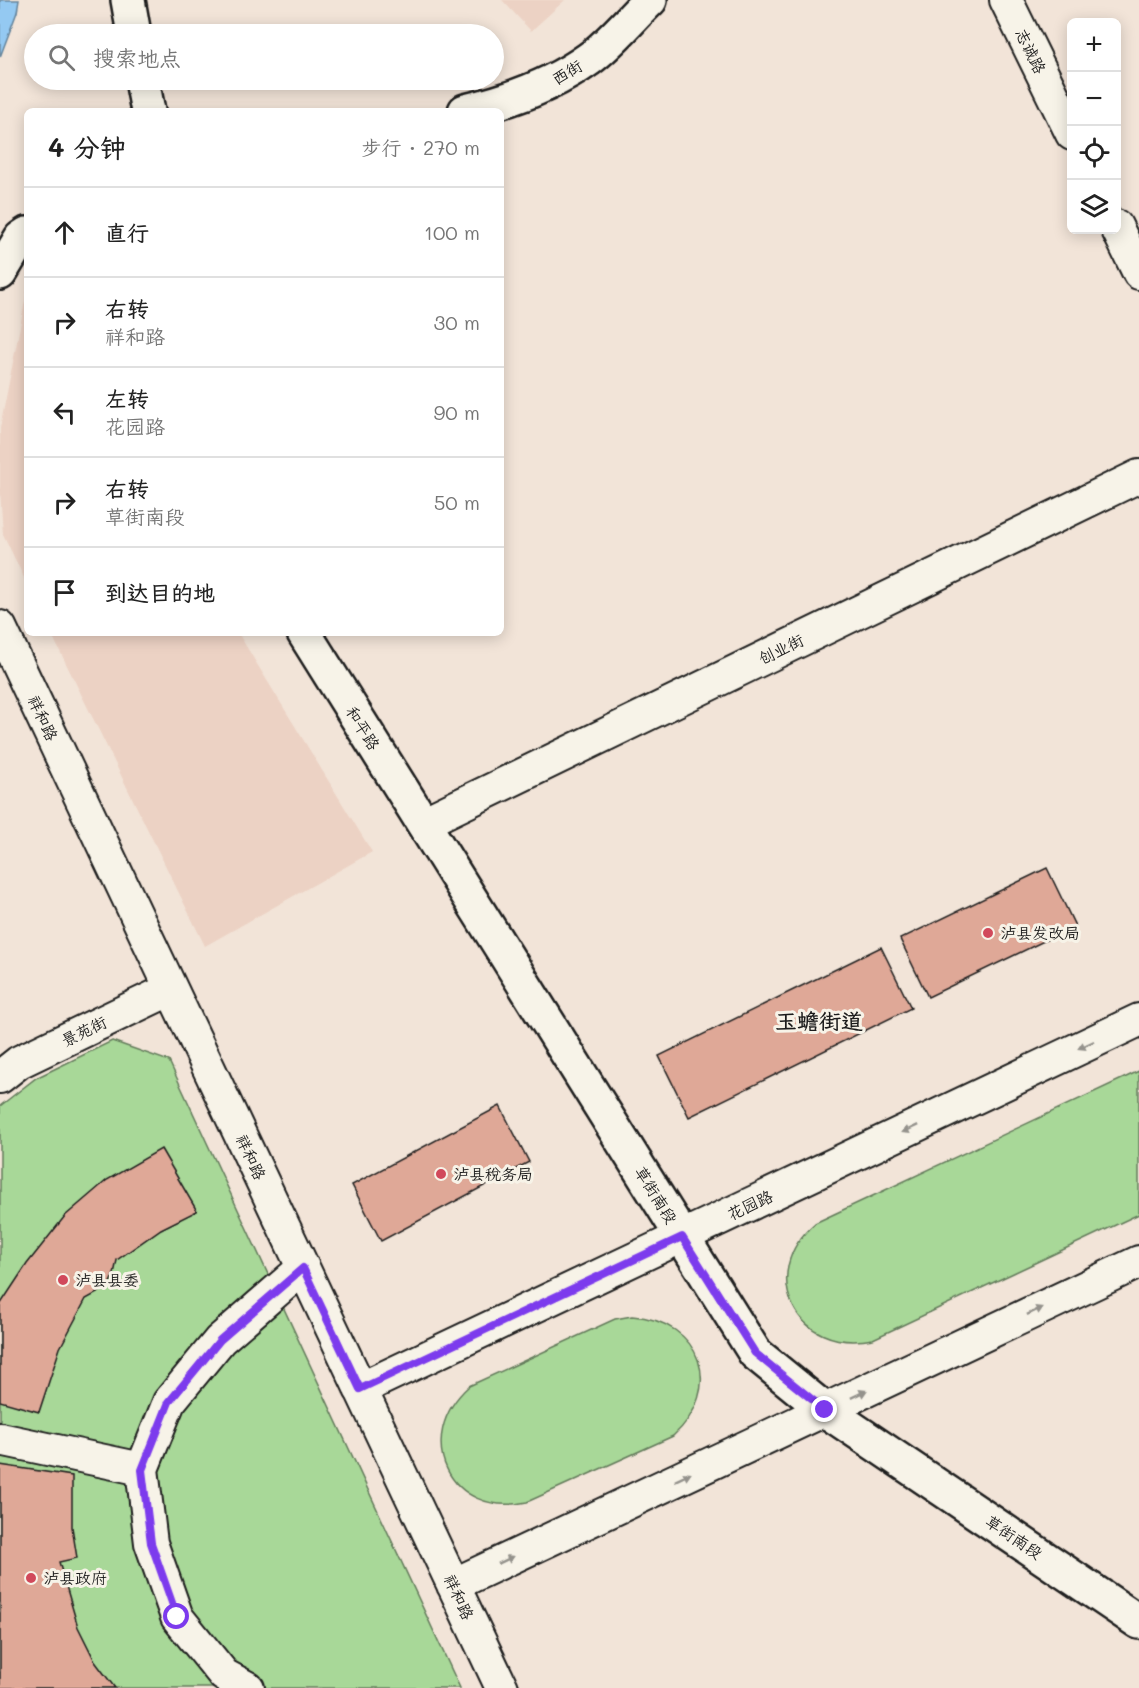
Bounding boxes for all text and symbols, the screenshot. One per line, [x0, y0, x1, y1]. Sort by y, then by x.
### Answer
map controls [1067, 18, 1121, 234]
button: + [1067, 18, 1121, 72]
search box [24, 24, 504, 90]
street label: 志诚路 [1011, 25, 1051, 77]
icon: search [45, 41, 78, 74]
text: 搜索地点 [93, 43, 181, 72]
street label: 西街 [548, 54, 586, 89]
button: − [1067, 72, 1121, 126]
button: locate [1067, 126, 1121, 180]
text: 4 分钟 [48, 130, 126, 164]
text: 步行 · 270 m [362, 134, 480, 160]
button: layers [1067, 180, 1121, 234]
icon: ahead [48, 216, 81, 249]
text: 直行 [105, 218, 149, 247]
text: 100 m [424, 219, 480, 245]
text: 右转 [105, 294, 149, 323]
icon: right [48, 306, 81, 339]
text: 30 m [434, 309, 480, 335]
text: 祥和路 [105, 323, 165, 349]
text: 左转 [105, 384, 149, 413]
icon: left [48, 396, 81, 429]
text: 90 m [434, 399, 480, 425]
text: 花园路 [105, 413, 165, 439]
text: 右转 [105, 474, 149, 503]
icon: right [48, 486, 81, 519]
text: 50 m [434, 489, 480, 515]
text: 草街南段 [105, 503, 185, 529]
icon: arrive [48, 576, 81, 609]
text: 到达目的地 [105, 578, 215, 607]
street label: 创业街 [755, 629, 807, 669]
street label: 祥和路 [24, 692, 63, 744]
street label: 和平路 [342, 702, 385, 754]
place label: 泸县发改局 [1000, 922, 1080, 943]
marker: 泸县发改局 [981, 926, 995, 940]
district label: 玉蟾街道 [775, 1006, 863, 1035]
street label: 景苑街 [58, 1011, 110, 1051]
one-way arrow [1078, 1041, 1095, 1050]
one-way arrow [901, 1124, 918, 1133]
street label: 祥和路 [232, 1131, 271, 1183]
street label: 草街南段 [631, 1162, 682, 1227]
place label: 泸县税务局 [453, 1163, 533, 1184]
marker: 泸县税务局 [434, 1167, 448, 1181]
street label: 花园路 [724, 1185, 776, 1224]
place label: 泸县县委 [75, 1269, 139, 1290]
marker: 泸县县委 [56, 1273, 70, 1287]
one-way arrow [1027, 1306, 1044, 1315]
one-way arrow [851, 1389, 868, 1398]
route end [811, 1396, 837, 1422]
one-way arrow [674, 1472, 692, 1482]
street label: 草街南段 [982, 1510, 1047, 1563]
one-way arrow [498, 1556, 515, 1565]
place label: 泸县政府 [43, 1567, 107, 1588]
marker: 泸县政府 [24, 1571, 38, 1585]
street label: 祥和路 [440, 1571, 479, 1623]
route start [163, 1603, 189, 1629]

